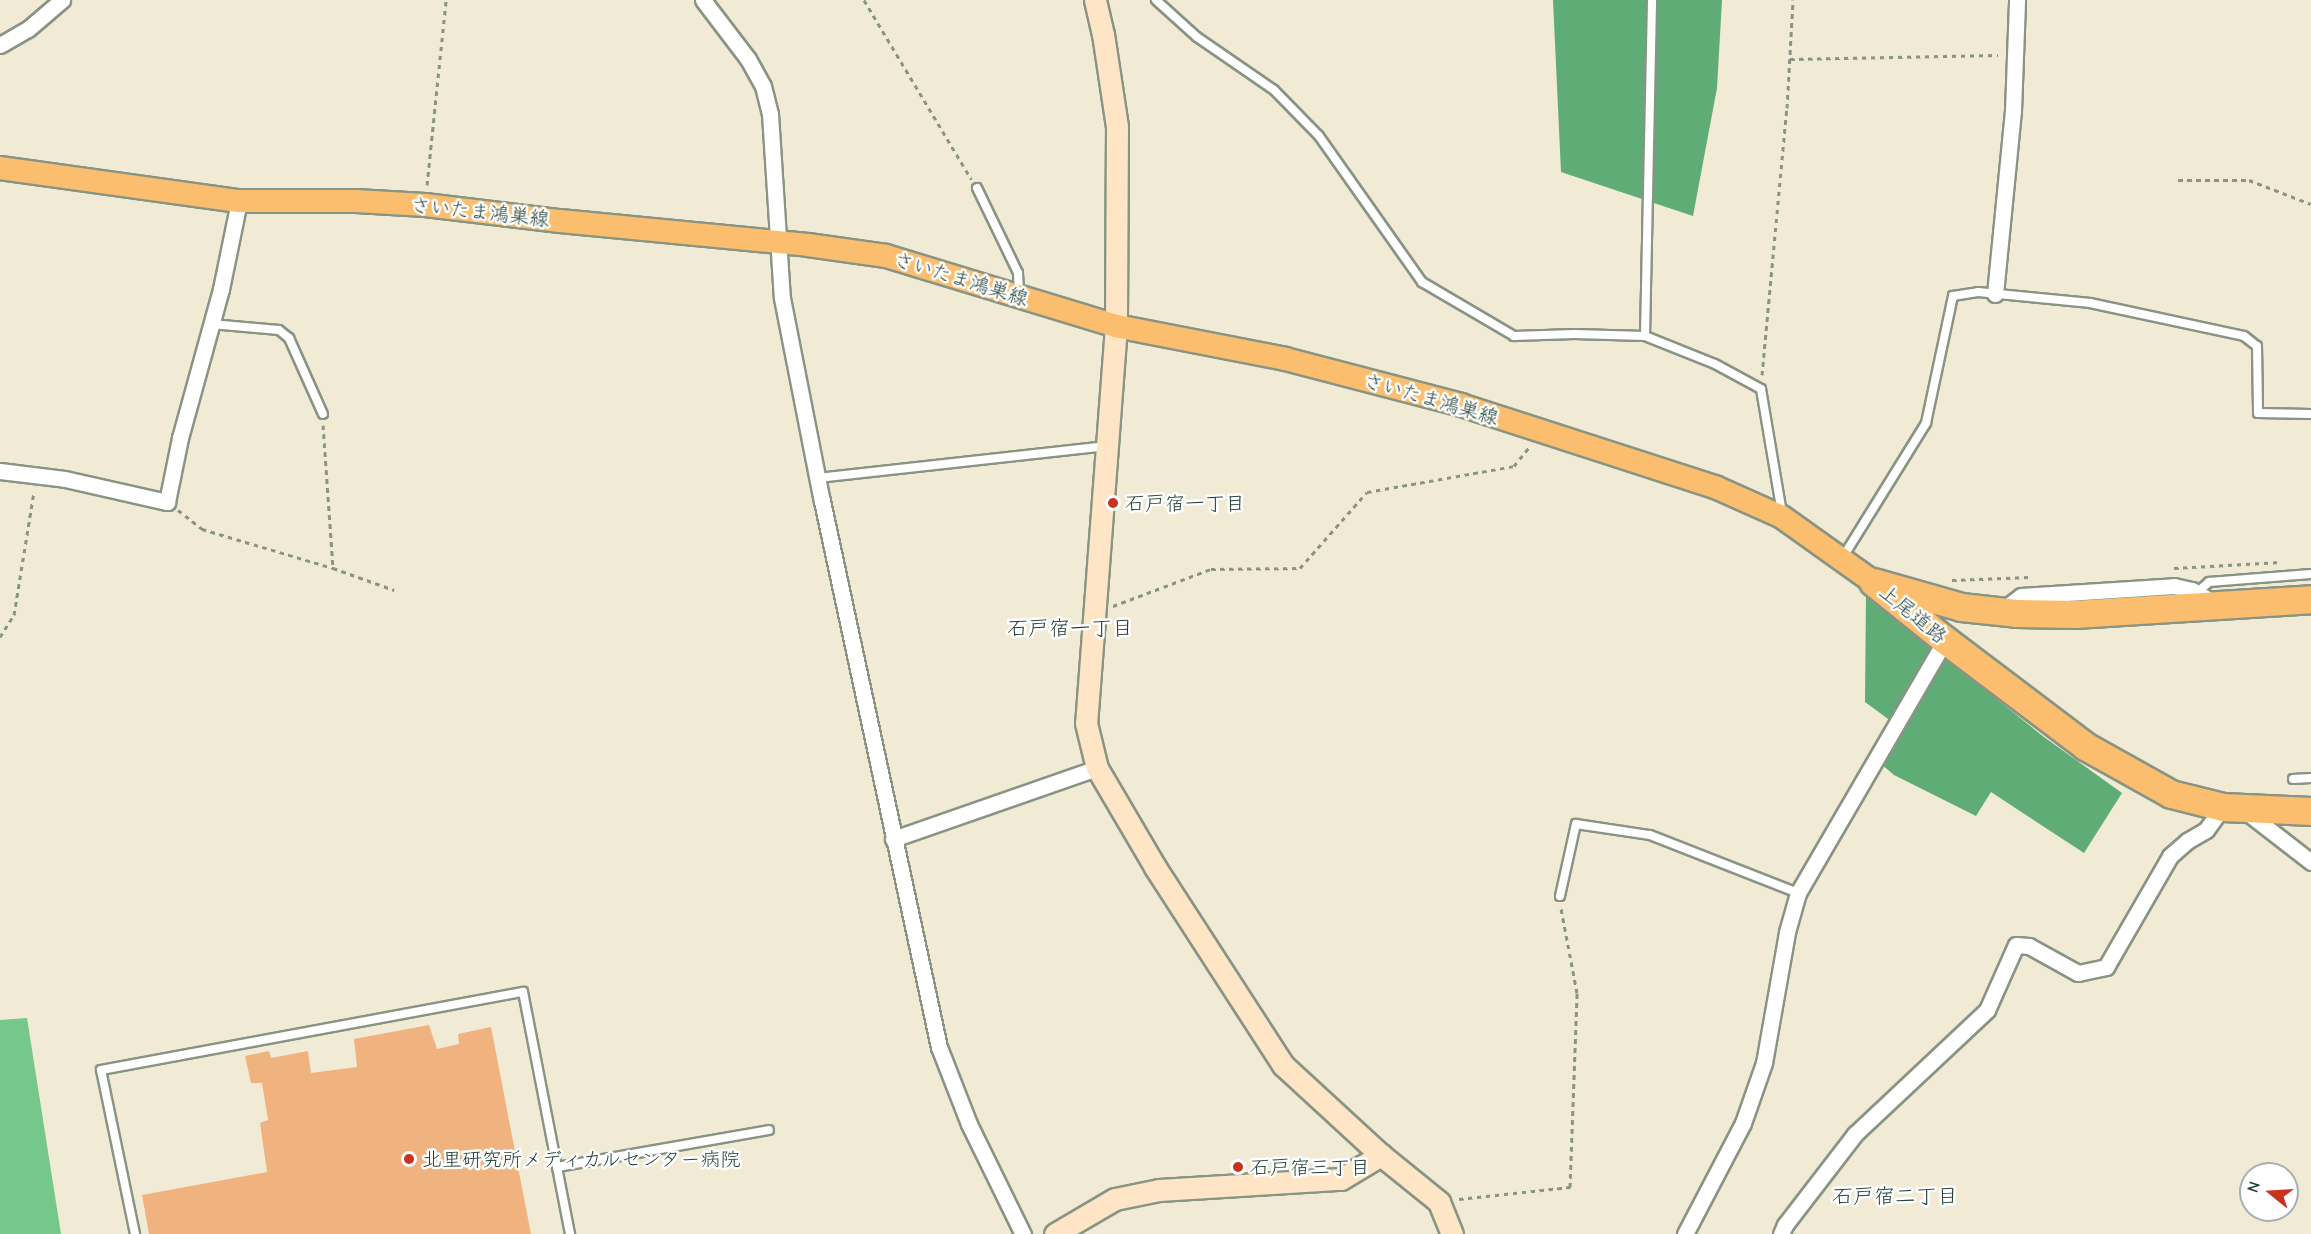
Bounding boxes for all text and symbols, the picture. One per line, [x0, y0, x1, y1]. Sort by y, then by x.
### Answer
street label: さいたま鴻巣線 [409, 193, 551, 231]
street label: さいたま鴻巣線 [891, 247, 1031, 311]
street label: さいたま鴻巣線 [1360, 368, 1502, 430]
place label: 石戸宿一丁目 [1125, 491, 1245, 515]
marker: 石戸宿一丁目 [1106, 496, 1120, 510]
street label: 上尾道路 [1874, 580, 1952, 648]
district label: 石戸宿一丁目 [1007, 615, 1133, 641]
place label: 北里研究所メディカルセンター病院 [422, 1147, 742, 1171]
marker: 北里研究所メディカルセンター病院 [400, 1150, 418, 1168]
place label: 石戸宿三丁目 [1250, 1155, 1370, 1179]
marker: 石戸宿三丁目 [1231, 1160, 1245, 1174]
north arrow [2239, 1162, 2299, 1222]
text: N [2244, 1179, 2264, 1195]
district label: 石戸宿二丁目 [1832, 1183, 1958, 1209]

